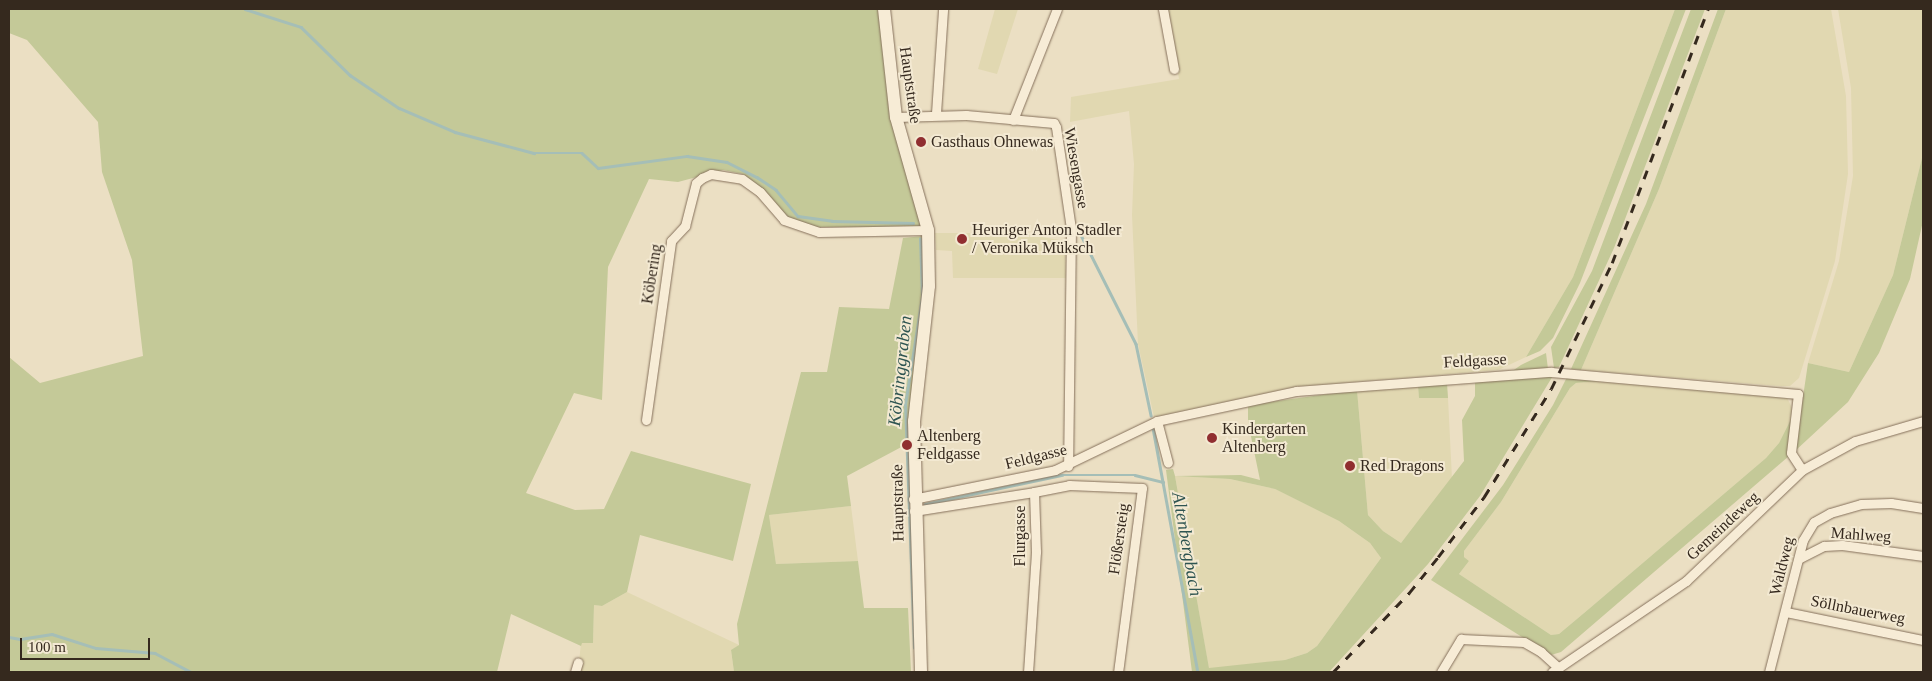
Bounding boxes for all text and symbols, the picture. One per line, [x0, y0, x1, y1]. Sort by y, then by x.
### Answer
street label: Hauptstraße [895, 45, 925, 125]
street label: Wiesengasse [1059, 126, 1093, 210]
place label: Gasthaus Ohnewas [931, 132, 1053, 152]
marker: Gasthaus Ohnewas [915, 136, 927, 148]
place label: Heuriger Anton Stadler / Veronika Müksch [972, 220, 1122, 258]
marker: Heuriger Anton Stadler / Veronika Müksch [956, 233, 968, 245]
street label: Köbering [638, 243, 666, 305]
water label: Köbringgraben [883, 315, 917, 427]
street label: Feldgasse [1443, 350, 1507, 372]
place label: Kindergarten Altenberg [1222, 419, 1306, 457]
place label: Altenberg Feldgasse [917, 426, 981, 464]
marker: Kindergarten Altenberg [1206, 432, 1218, 444]
marker: Altenberg Feldgasse [901, 439, 913, 451]
street label: Feldgasse [1003, 440, 1069, 474]
place label: Red Dragons [1360, 456, 1444, 476]
marker: Red Dragons [1344, 460, 1356, 472]
street label: Hauptstraße [888, 464, 908, 542]
street label: Gemeindeweg [1683, 487, 1763, 565]
water label: Altenbergbach [1167, 490, 1207, 598]
street label: Flößersteig [1104, 502, 1134, 576]
street label: Flurgasse [1010, 505, 1030, 567]
street label: Mahlweg [1830, 523, 1892, 547]
street label: Waldweg [1765, 535, 1799, 597]
street label: Söllnbauerweg [1809, 591, 1907, 629]
scale bar [22, 628, 152, 660]
text: 100 m [28, 639, 66, 655]

